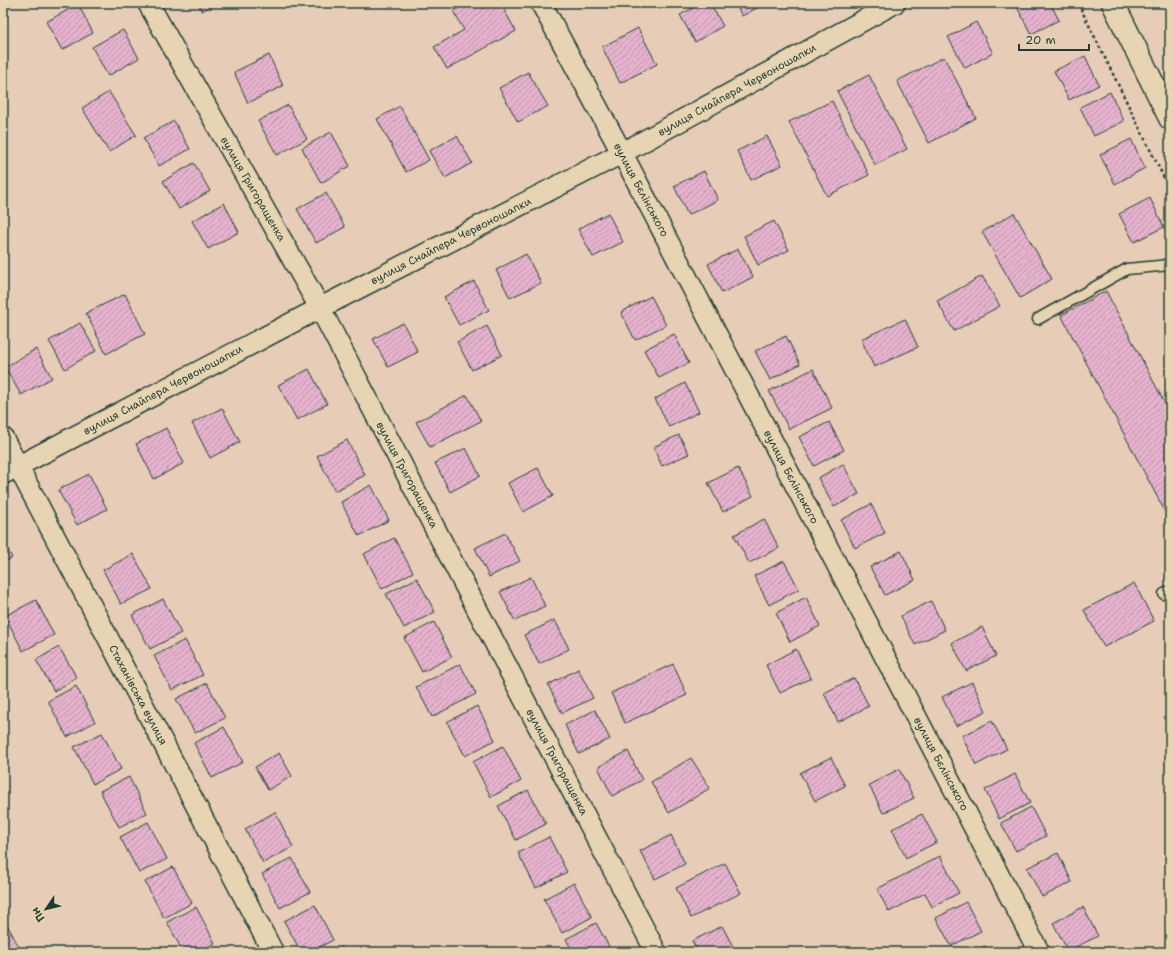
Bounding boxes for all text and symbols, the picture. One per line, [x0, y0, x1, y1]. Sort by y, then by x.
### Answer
scale bar [1019, 26, 1089, 52]
text: 20 m [1025, 32, 1056, 48]
street label: вулиця Снайпера Червоношапки [655, 40, 819, 140]
street label: вулиця Григоращенка [217, 134, 289, 244]
street label: вулиця Бєлінського [610, 140, 672, 240]
street label: вулиця Снайпера Червоношапки [368, 194, 534, 288]
street label: вулиця Снайпера Червоношапки [81, 341, 245, 439]
street label: вулиця Григоращенка [372, 419, 442, 531]
street label: вулиця Бєлінського [760, 427, 822, 527]
street label: Стаханівська вулиця [105, 642, 171, 748]
street label: вулиця Григоращенка [522, 706, 592, 818]
street label: вулиця Бєлінського [910, 714, 972, 814]
north arrow [26, 889, 66, 929]
text: Пн [28, 904, 49, 925]

